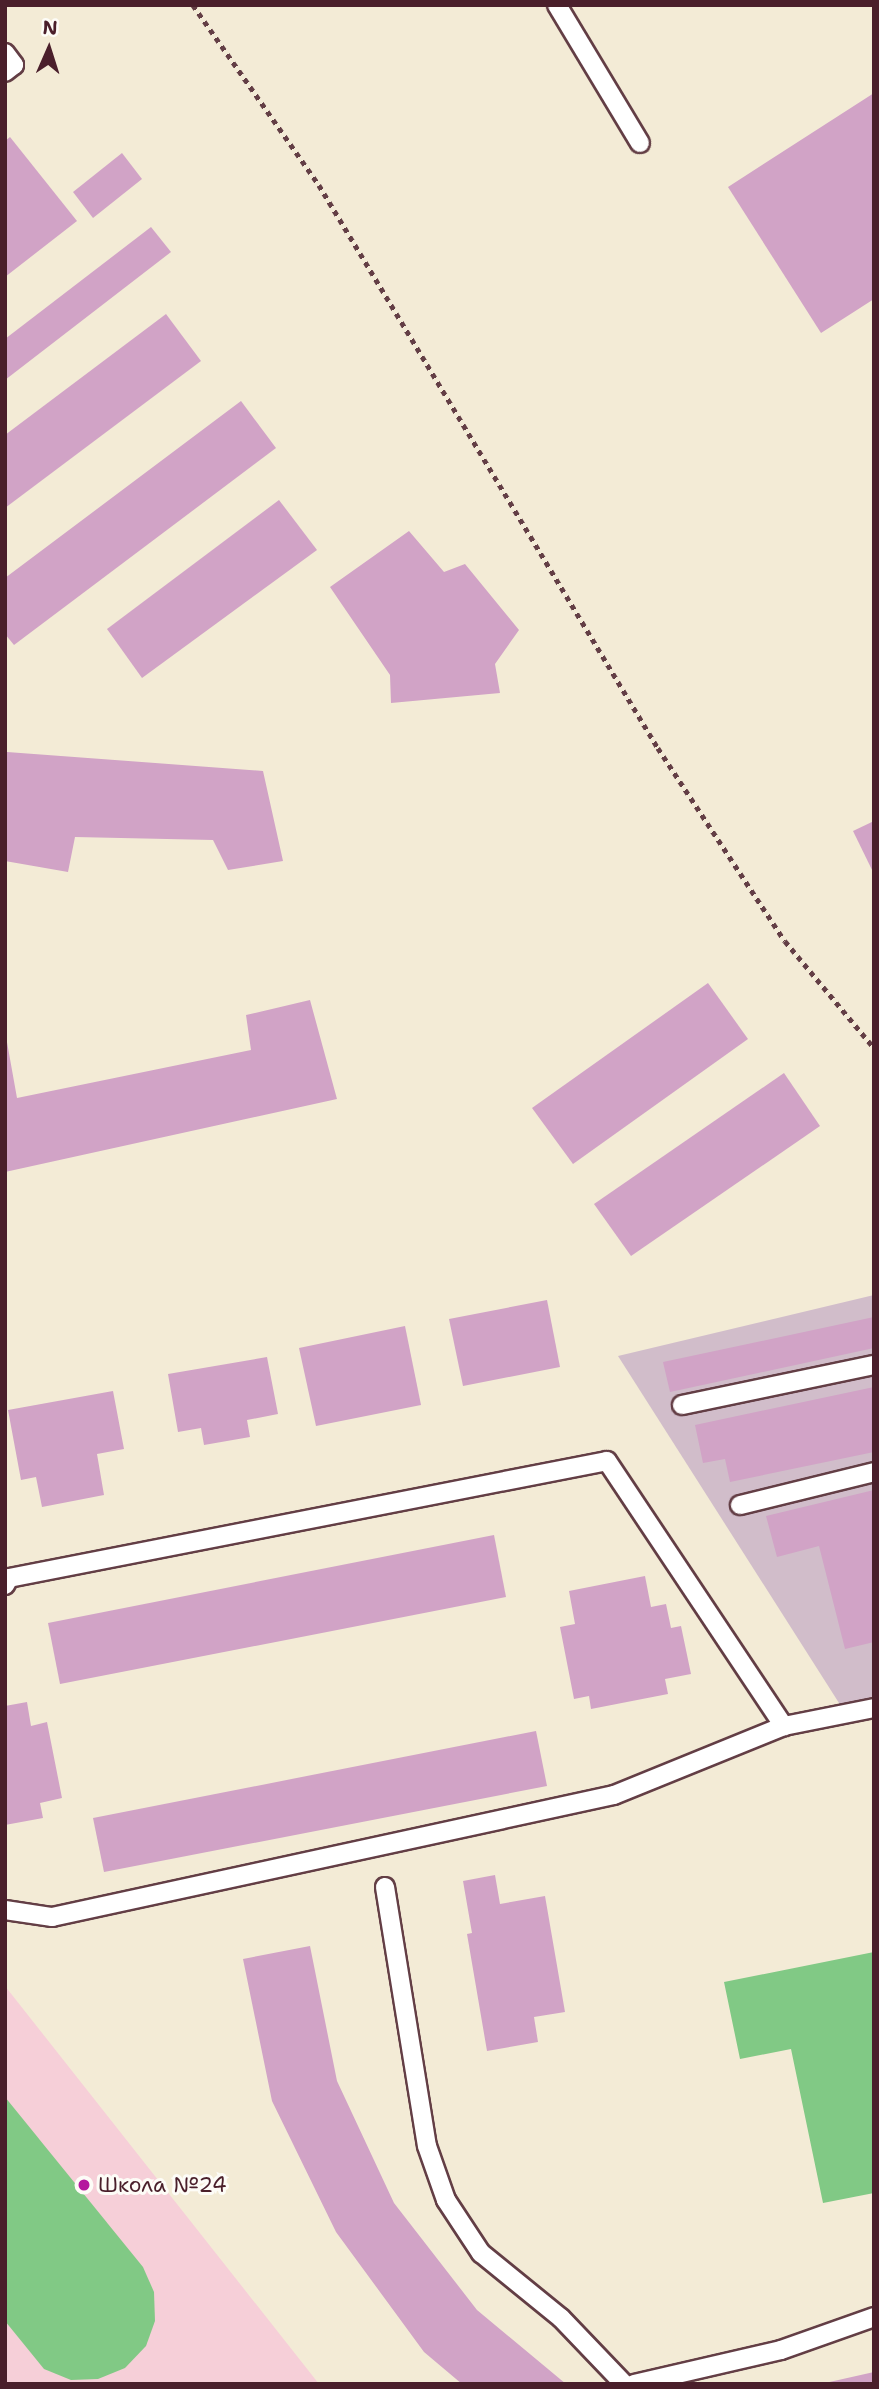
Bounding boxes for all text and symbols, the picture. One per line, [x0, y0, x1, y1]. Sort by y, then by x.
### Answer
north arrow [14, 14, 84, 84]
text: N [42, 15, 58, 40]
place label: Школа №24 [98, 2172, 227, 2198]
marker: Школа №24 [76, 2177, 92, 2193]

